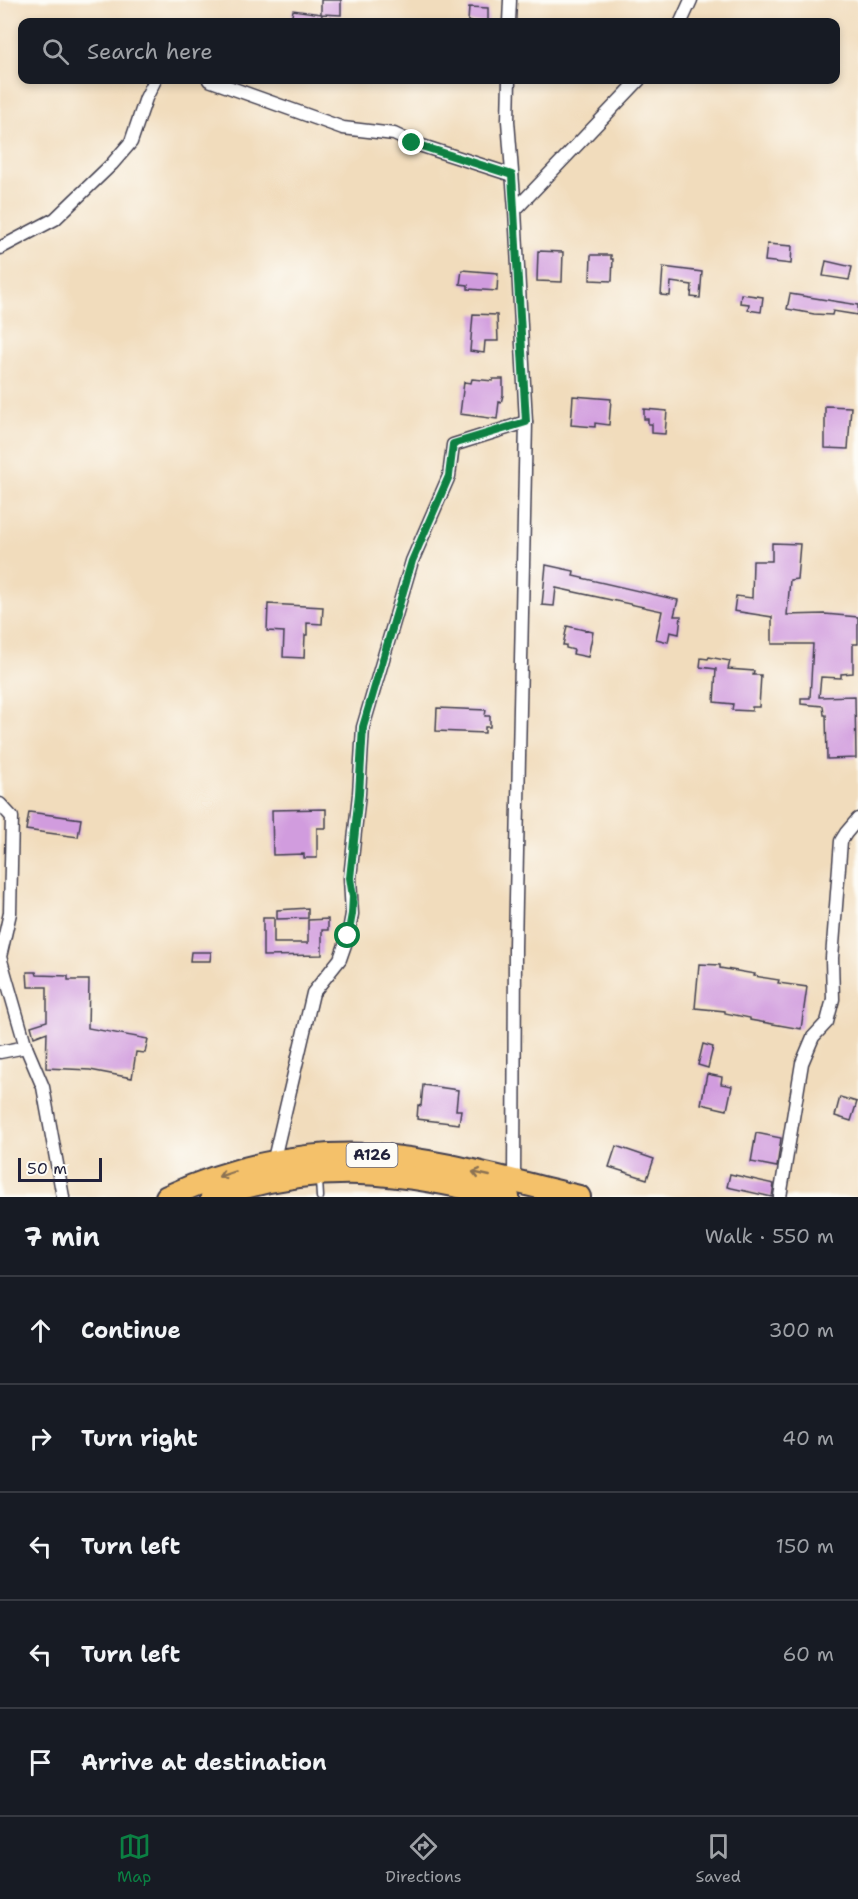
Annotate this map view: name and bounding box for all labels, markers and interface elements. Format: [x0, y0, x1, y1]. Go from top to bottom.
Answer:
search box [18, 18, 840, 84]
icon: search [39, 35, 72, 68]
text: Search here [87, 37, 213, 66]
route end [398, 129, 424, 155]
route start [334, 922, 360, 948]
road number: A126 [346, 1143, 398, 1167]
scale bar [18, 1155, 102, 1182]
text: 50 m [27, 1158, 67, 1179]
one-way arrow [472, 1167, 491, 1179]
one-way arrow [218, 1169, 237, 1180]
text: 7 min [24, 1219, 100, 1254]
text: Walk · 550 m [705, 1223, 834, 1249]
icon: ahead [24, 1314, 57, 1347]
text: Continue [81, 1316, 181, 1345]
text: 300 m [768, 1317, 834, 1343]
icon: right [24, 1422, 57, 1455]
text: Turn right [81, 1424, 198, 1453]
text: 40 m [782, 1425, 834, 1451]
icon: left [24, 1530, 57, 1563]
text: Turn left [81, 1532, 180, 1561]
text: 150 m [776, 1533, 834, 1559]
icon: left [24, 1638, 57, 1671]
text: Turn left [81, 1640, 180, 1669]
text: 60 m [782, 1641, 834, 1667]
icon: arrive [24, 1746, 57, 1779]
text: Arrive at destination [81, 1748, 327, 1777]
tab: Map [117, 1830, 151, 1887]
tab: Directions [385, 1830, 462, 1887]
tab: Saved [696, 1830, 741, 1887]

